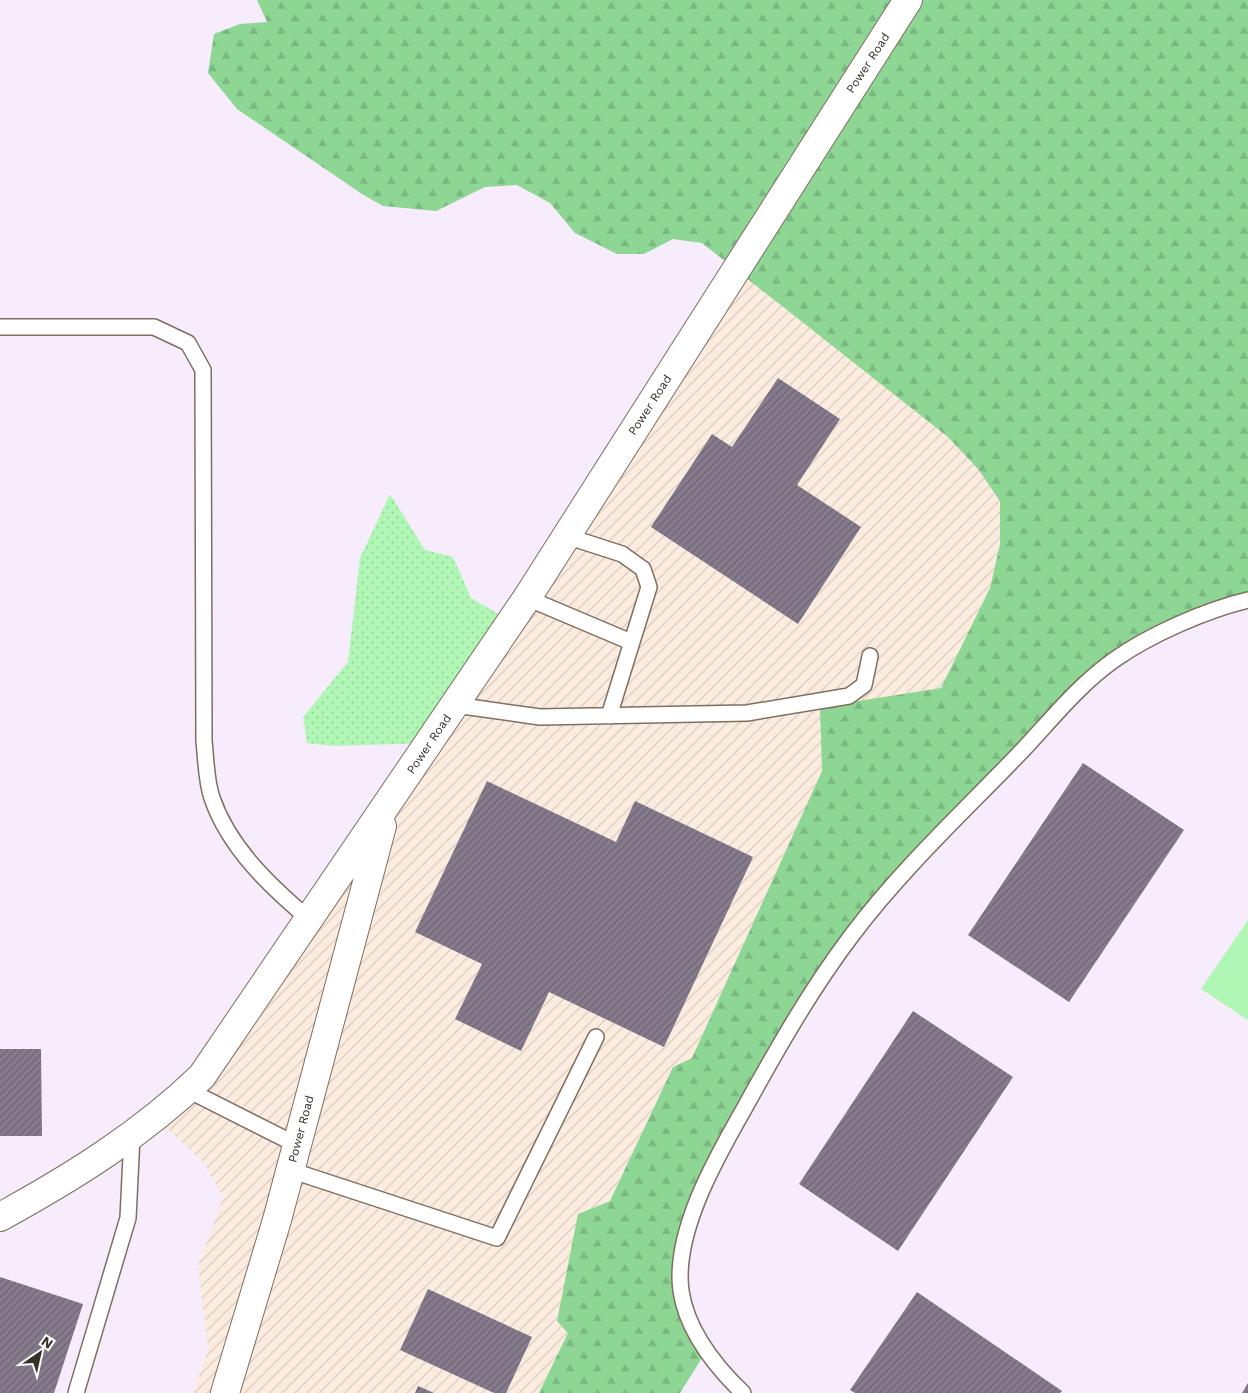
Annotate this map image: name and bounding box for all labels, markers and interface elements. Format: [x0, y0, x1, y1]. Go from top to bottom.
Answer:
street label: Power Road [843, 30, 893, 96]
street label: Power Road [625, 372, 675, 438]
street label: Power Road [404, 711, 454, 777]
street label: Power Road [285, 1094, 317, 1164]
north arrow [15, 1328, 65, 1378]
text: N [38, 1333, 56, 1352]

